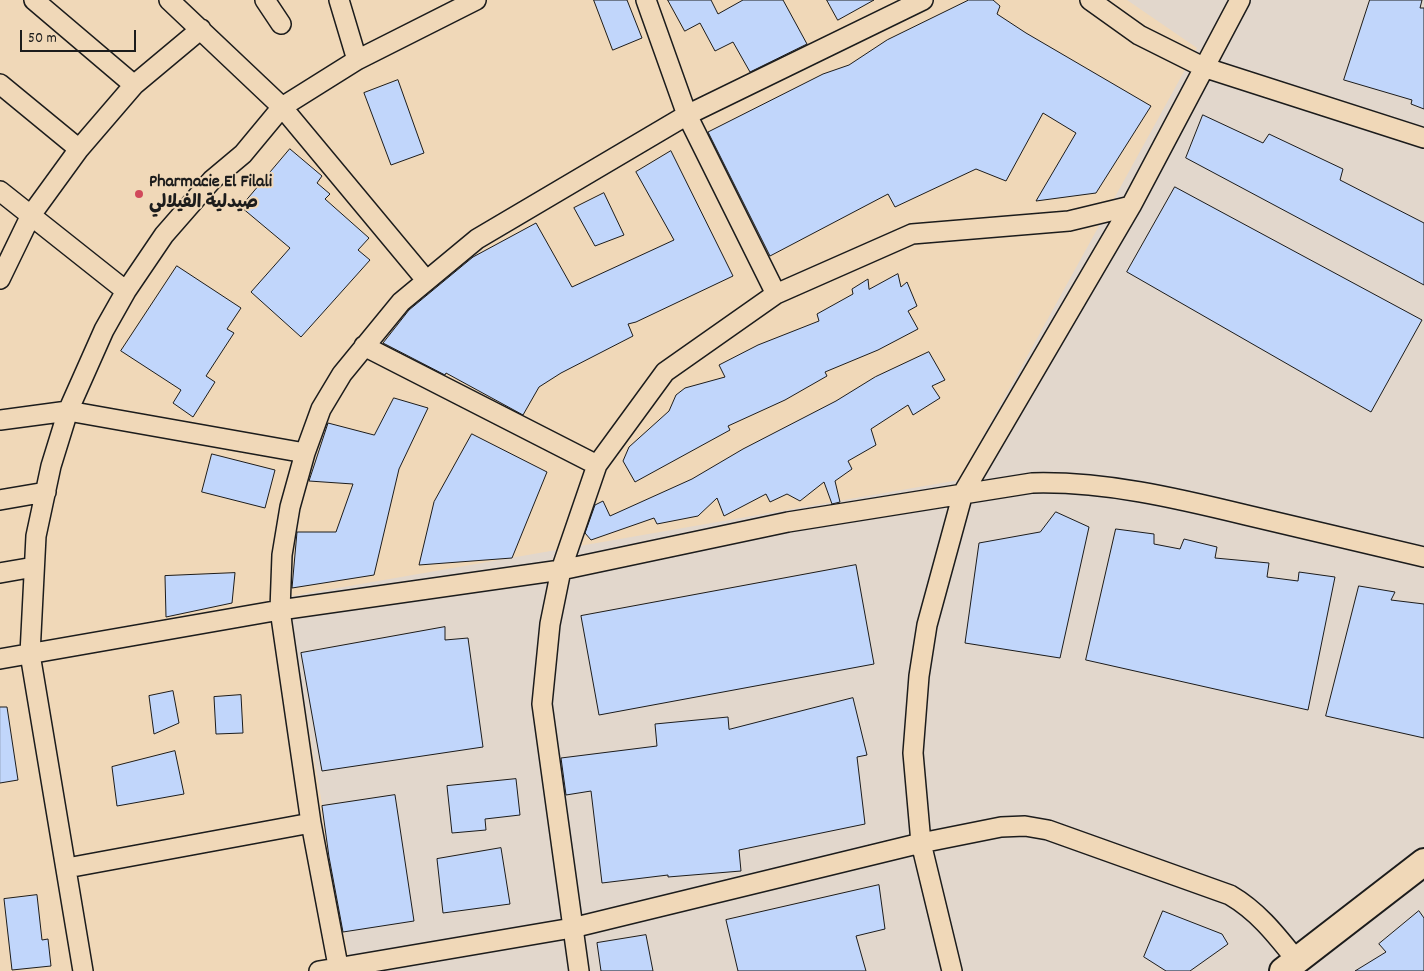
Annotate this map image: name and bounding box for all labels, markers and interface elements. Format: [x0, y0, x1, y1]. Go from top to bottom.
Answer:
scale bar [22, 20, 139, 52]
text: 50 m [28, 28, 57, 50]
place label: Pharmacie El Filali صيدلية الفيلالي [149, 173, 272, 215]
marker: Pharmacie El Filali صيدلية الفيلالي [133, 188, 145, 200]

